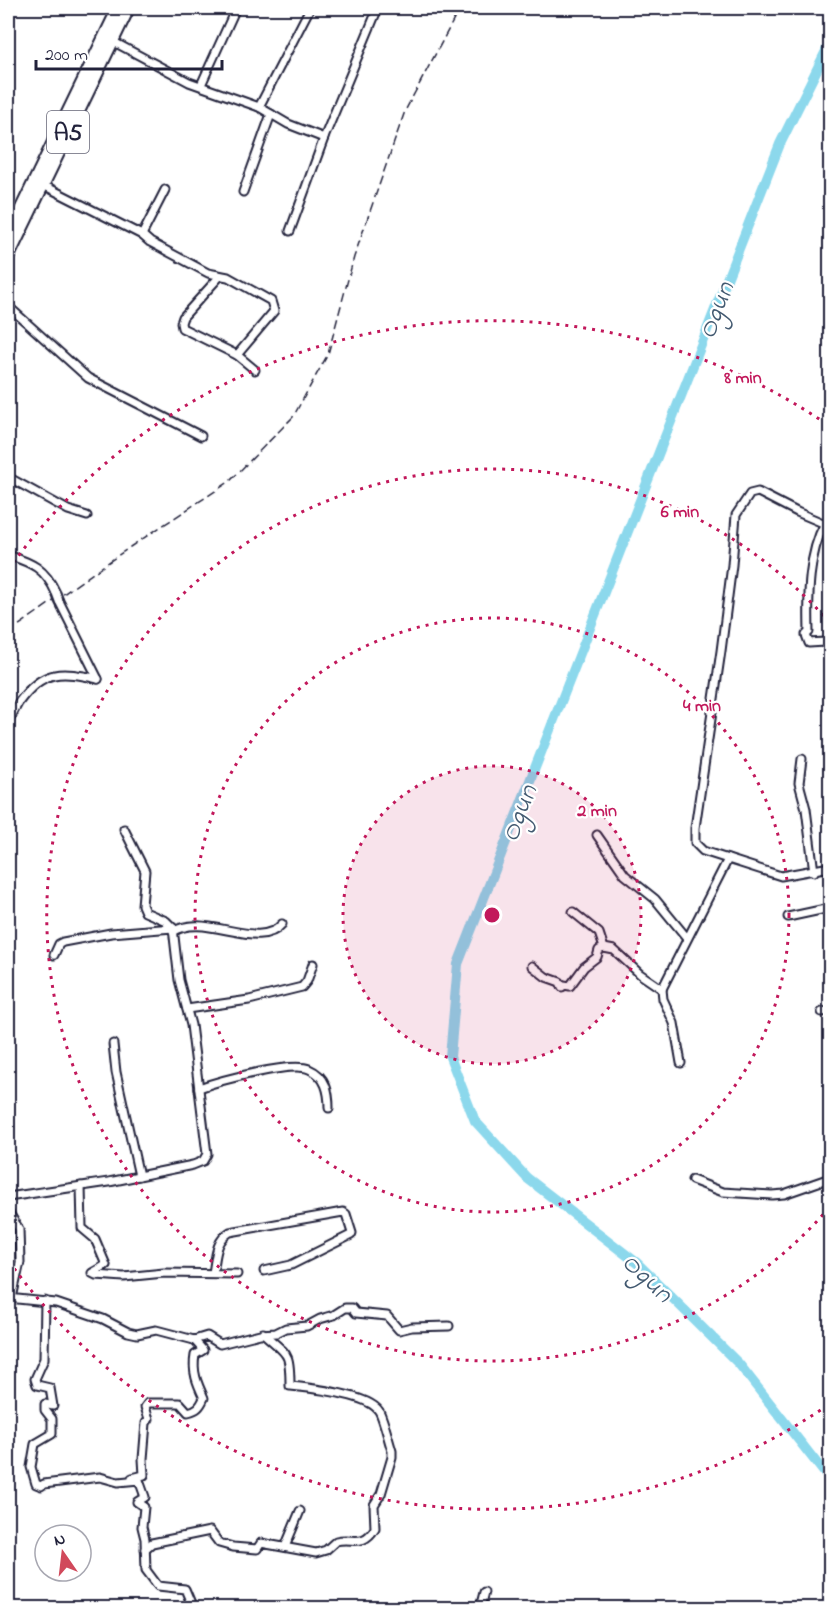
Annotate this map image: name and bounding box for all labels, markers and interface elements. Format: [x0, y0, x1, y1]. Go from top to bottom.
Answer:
scale bar [36, 33, 222, 71]
text: 200 m [45, 43, 88, 69]
road number: A5 [47, 111, 89, 153]
water label: Ogun [689, 276, 747, 346]
text: 8 min [723, 366, 762, 392]
text: 6 min [661, 500, 699, 526]
text: 4 min [683, 694, 721, 720]
water label: Ogun [492, 779, 550, 849]
text: 2 min [576, 799, 617, 825]
centre of rings [482, 905, 502, 925]
water label: Ogun [611, 1245, 682, 1314]
north arrow [33, 1523, 93, 1583]
text: N [52, 1527, 68, 1553]

